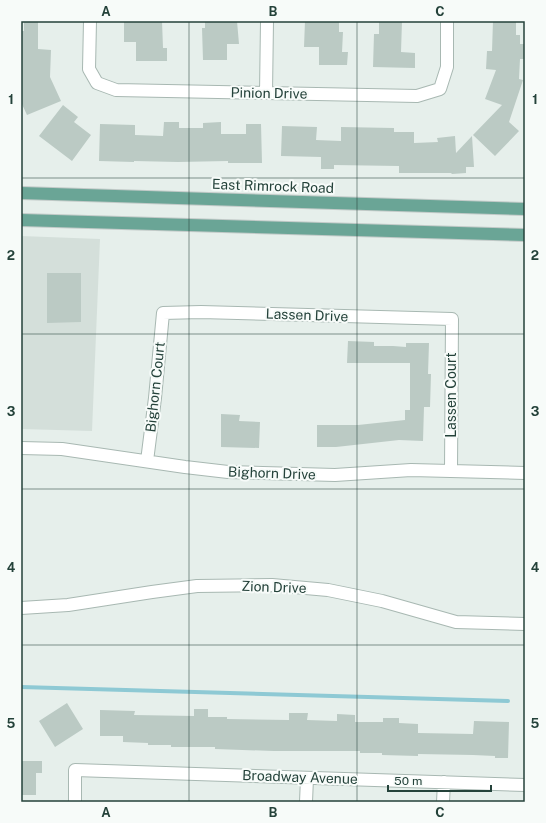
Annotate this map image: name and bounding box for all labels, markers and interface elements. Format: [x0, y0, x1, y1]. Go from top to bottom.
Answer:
text: A [101, 4, 111, 19]
text: B [269, 4, 278, 19]
text: C [435, 4, 445, 19]
street label: Pinion Drive [230, 84, 308, 102]
text: 1 [8, 92, 14, 107]
text: 1 [532, 92, 538, 107]
street label: East Rimrock Road [212, 176, 334, 196]
text: 2 [7, 248, 15, 263]
text: 2 [531, 248, 539, 263]
street label: Lassen Drive [265, 306, 349, 324]
street label: Bighorn Court [142, 341, 168, 433]
street label: Lassen Court [443, 352, 459, 438]
text: 3 [7, 404, 16, 419]
text: 3 [531, 404, 540, 419]
street label: Bighorn Drive [228, 463, 316, 483]
text: 4 [7, 560, 16, 575]
text: 4 [531, 560, 540, 575]
street label: Zion Drive [241, 578, 307, 596]
text: 5 [7, 716, 16, 731]
text: 5 [531, 716, 540, 731]
street label: Broadway Avenue [242, 767, 358, 787]
scale bar [388, 767, 491, 793]
text: 50 m [394, 774, 422, 788]
text: A [101, 805, 111, 820]
text: B [269, 805, 278, 820]
text: C [435, 805, 445, 820]

